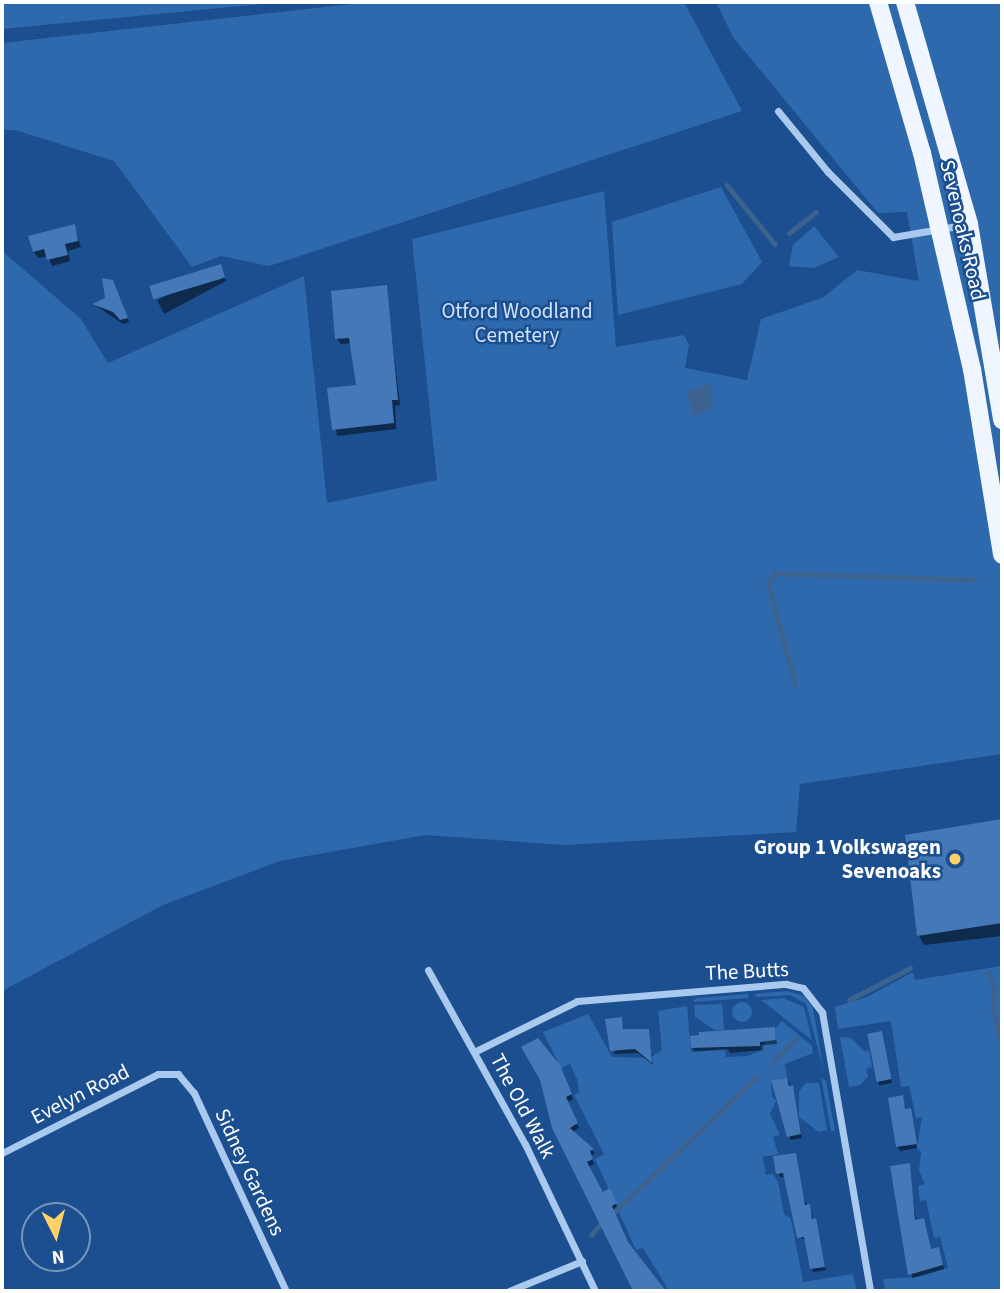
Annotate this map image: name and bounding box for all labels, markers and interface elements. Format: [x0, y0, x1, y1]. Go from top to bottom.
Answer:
street label: Sevenoaks Road [935, 157, 991, 303]
park label: Otford Woodland Cemetery [441, 298, 593, 348]
place label: Group 1 Volkswagen Sevenoaks [754, 834, 941, 884]
marker: Group 1 Volkswagen Sevenoaks [947, 851, 963, 867]
street label: The Butts [705, 956, 789, 986]
street label: The Old Walk [485, 1049, 561, 1163]
street label: Evelyn Road [27, 1059, 133, 1129]
street label: Sidney Gardens [210, 1105, 290, 1239]
north arrow [21, 1202, 91, 1272]
text: N [50, 1242, 66, 1270]

